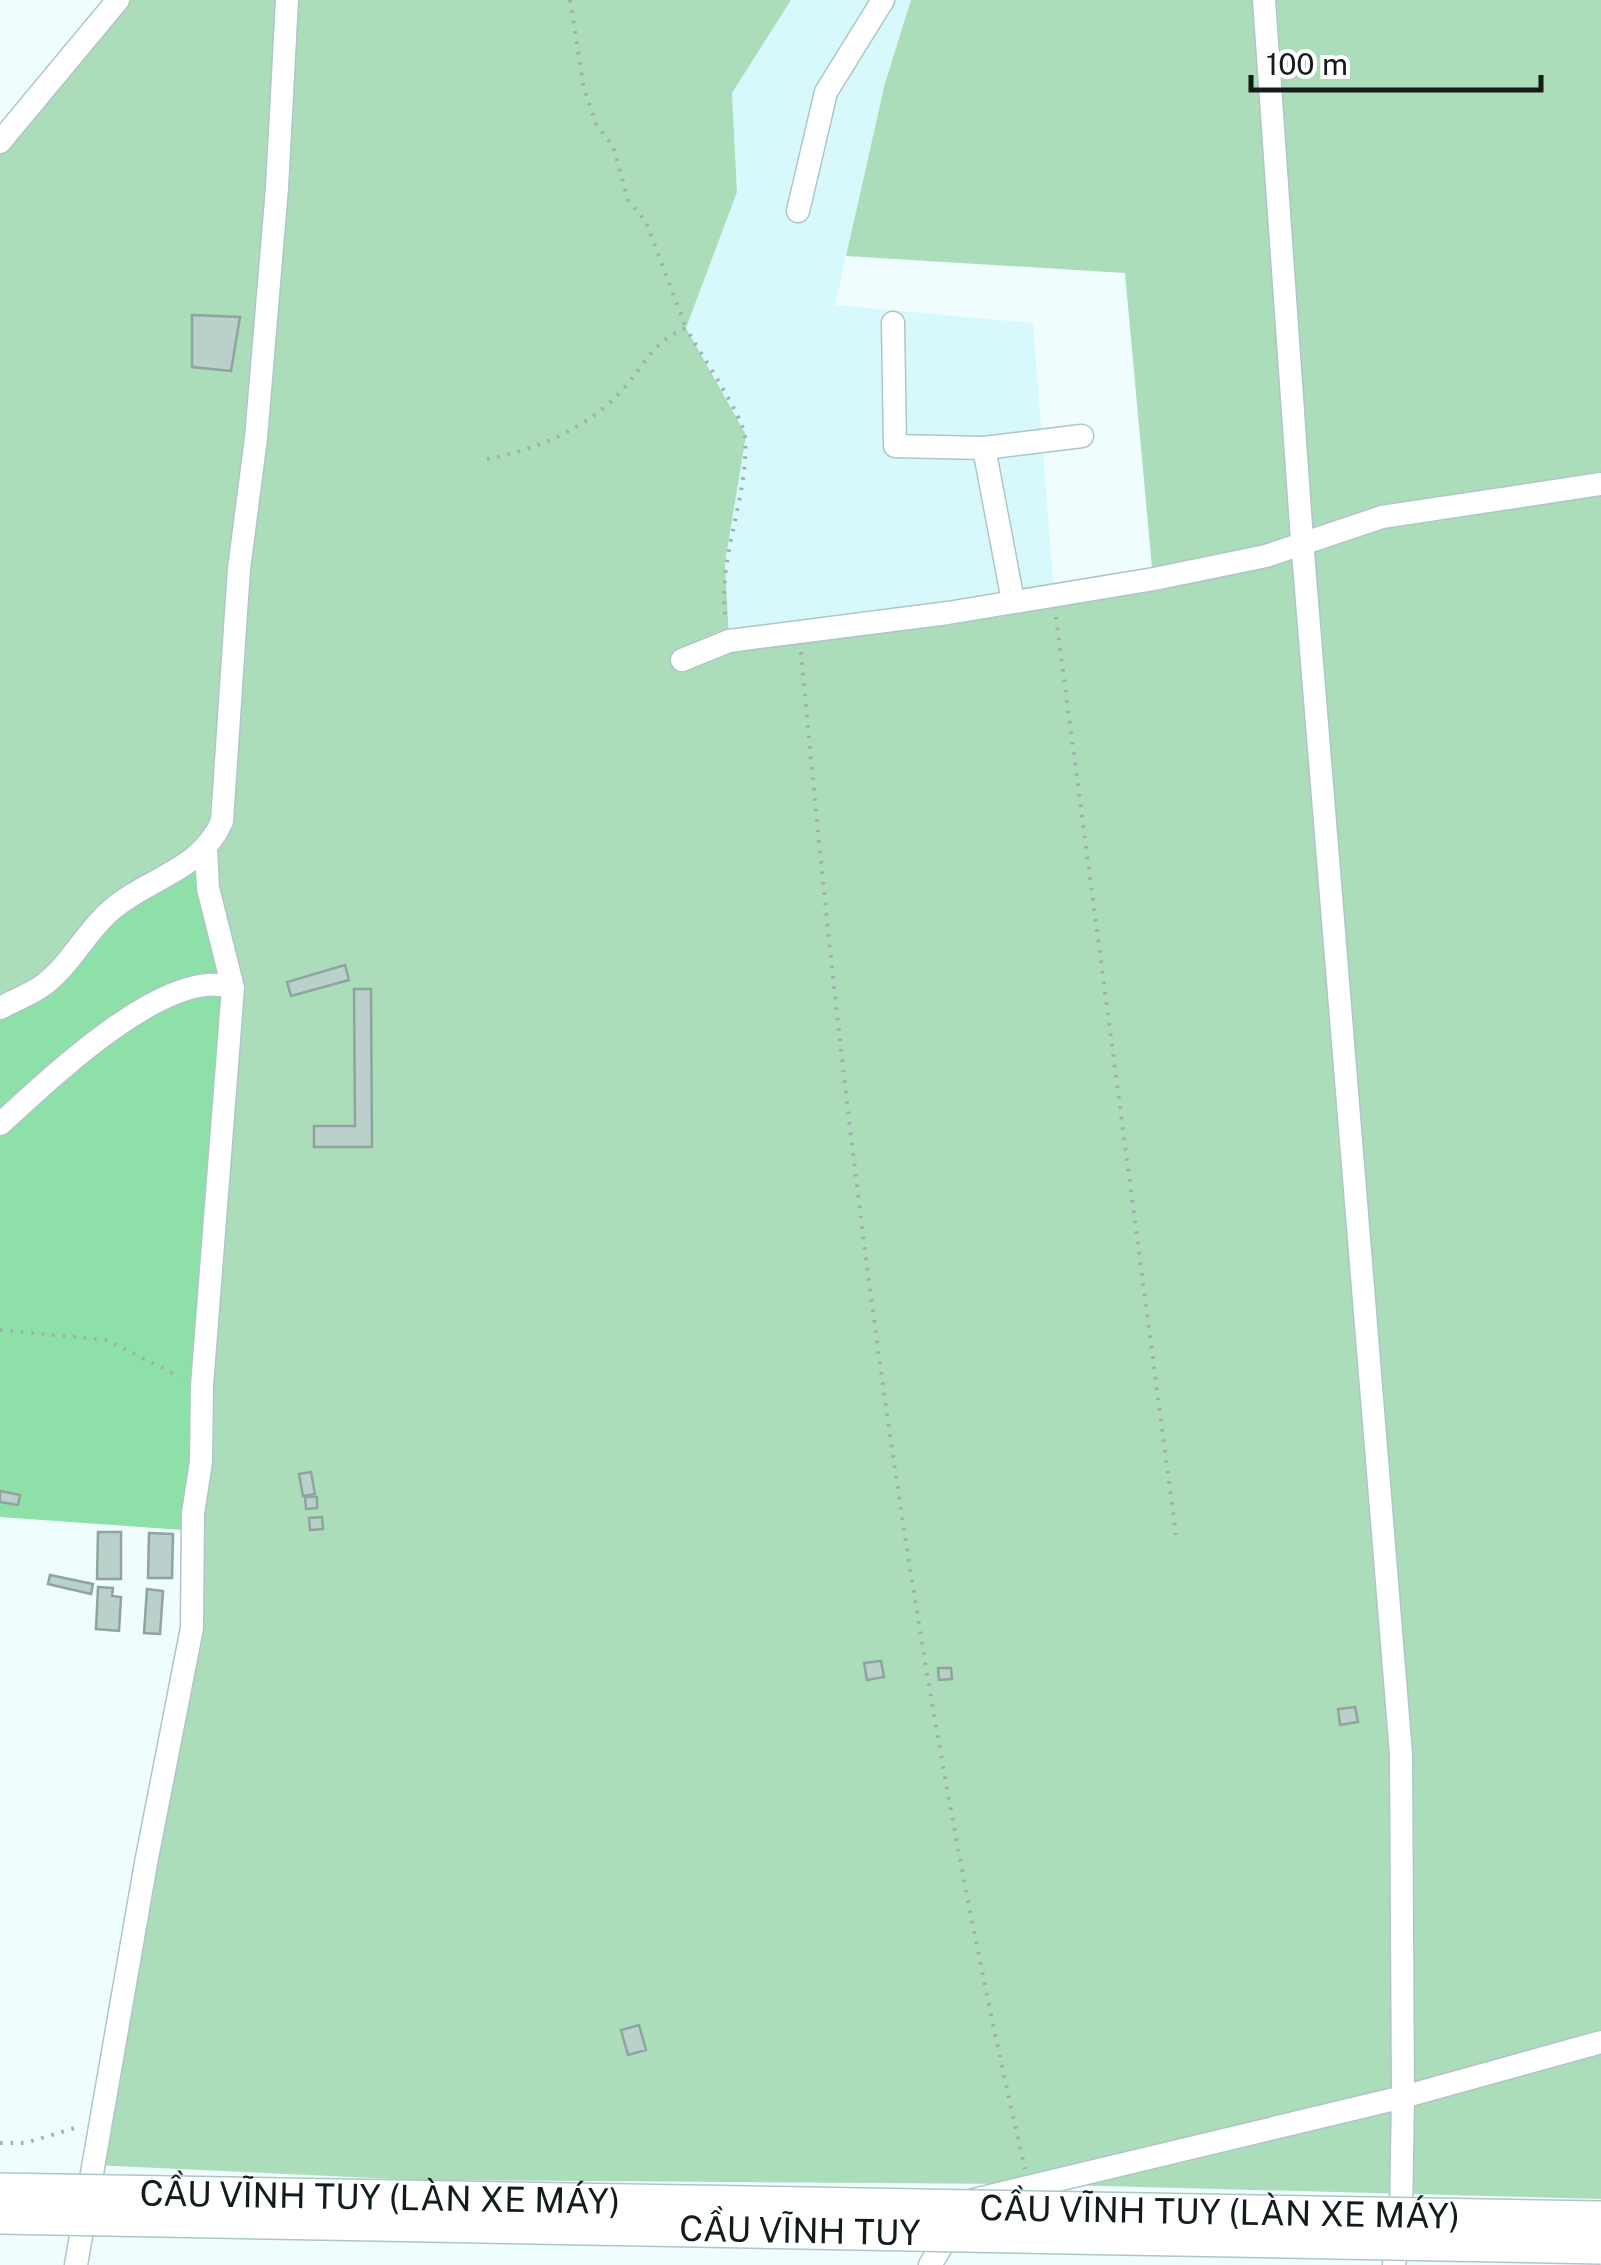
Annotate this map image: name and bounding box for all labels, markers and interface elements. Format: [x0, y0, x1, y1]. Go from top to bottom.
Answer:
scale bar [1251, 30, 1541, 92]
text: 100 m [1266, 46, 1348, 82]
street label: CẦU VĨNH TUY (LÀN XE MÁY) [139, 2169, 621, 2222]
street label: CẦU VĨNH TUY (LÀN XE MÁY) [979, 2184, 1460, 2237]
street label: CẦU VĨNH TUY [679, 2204, 921, 2253]

